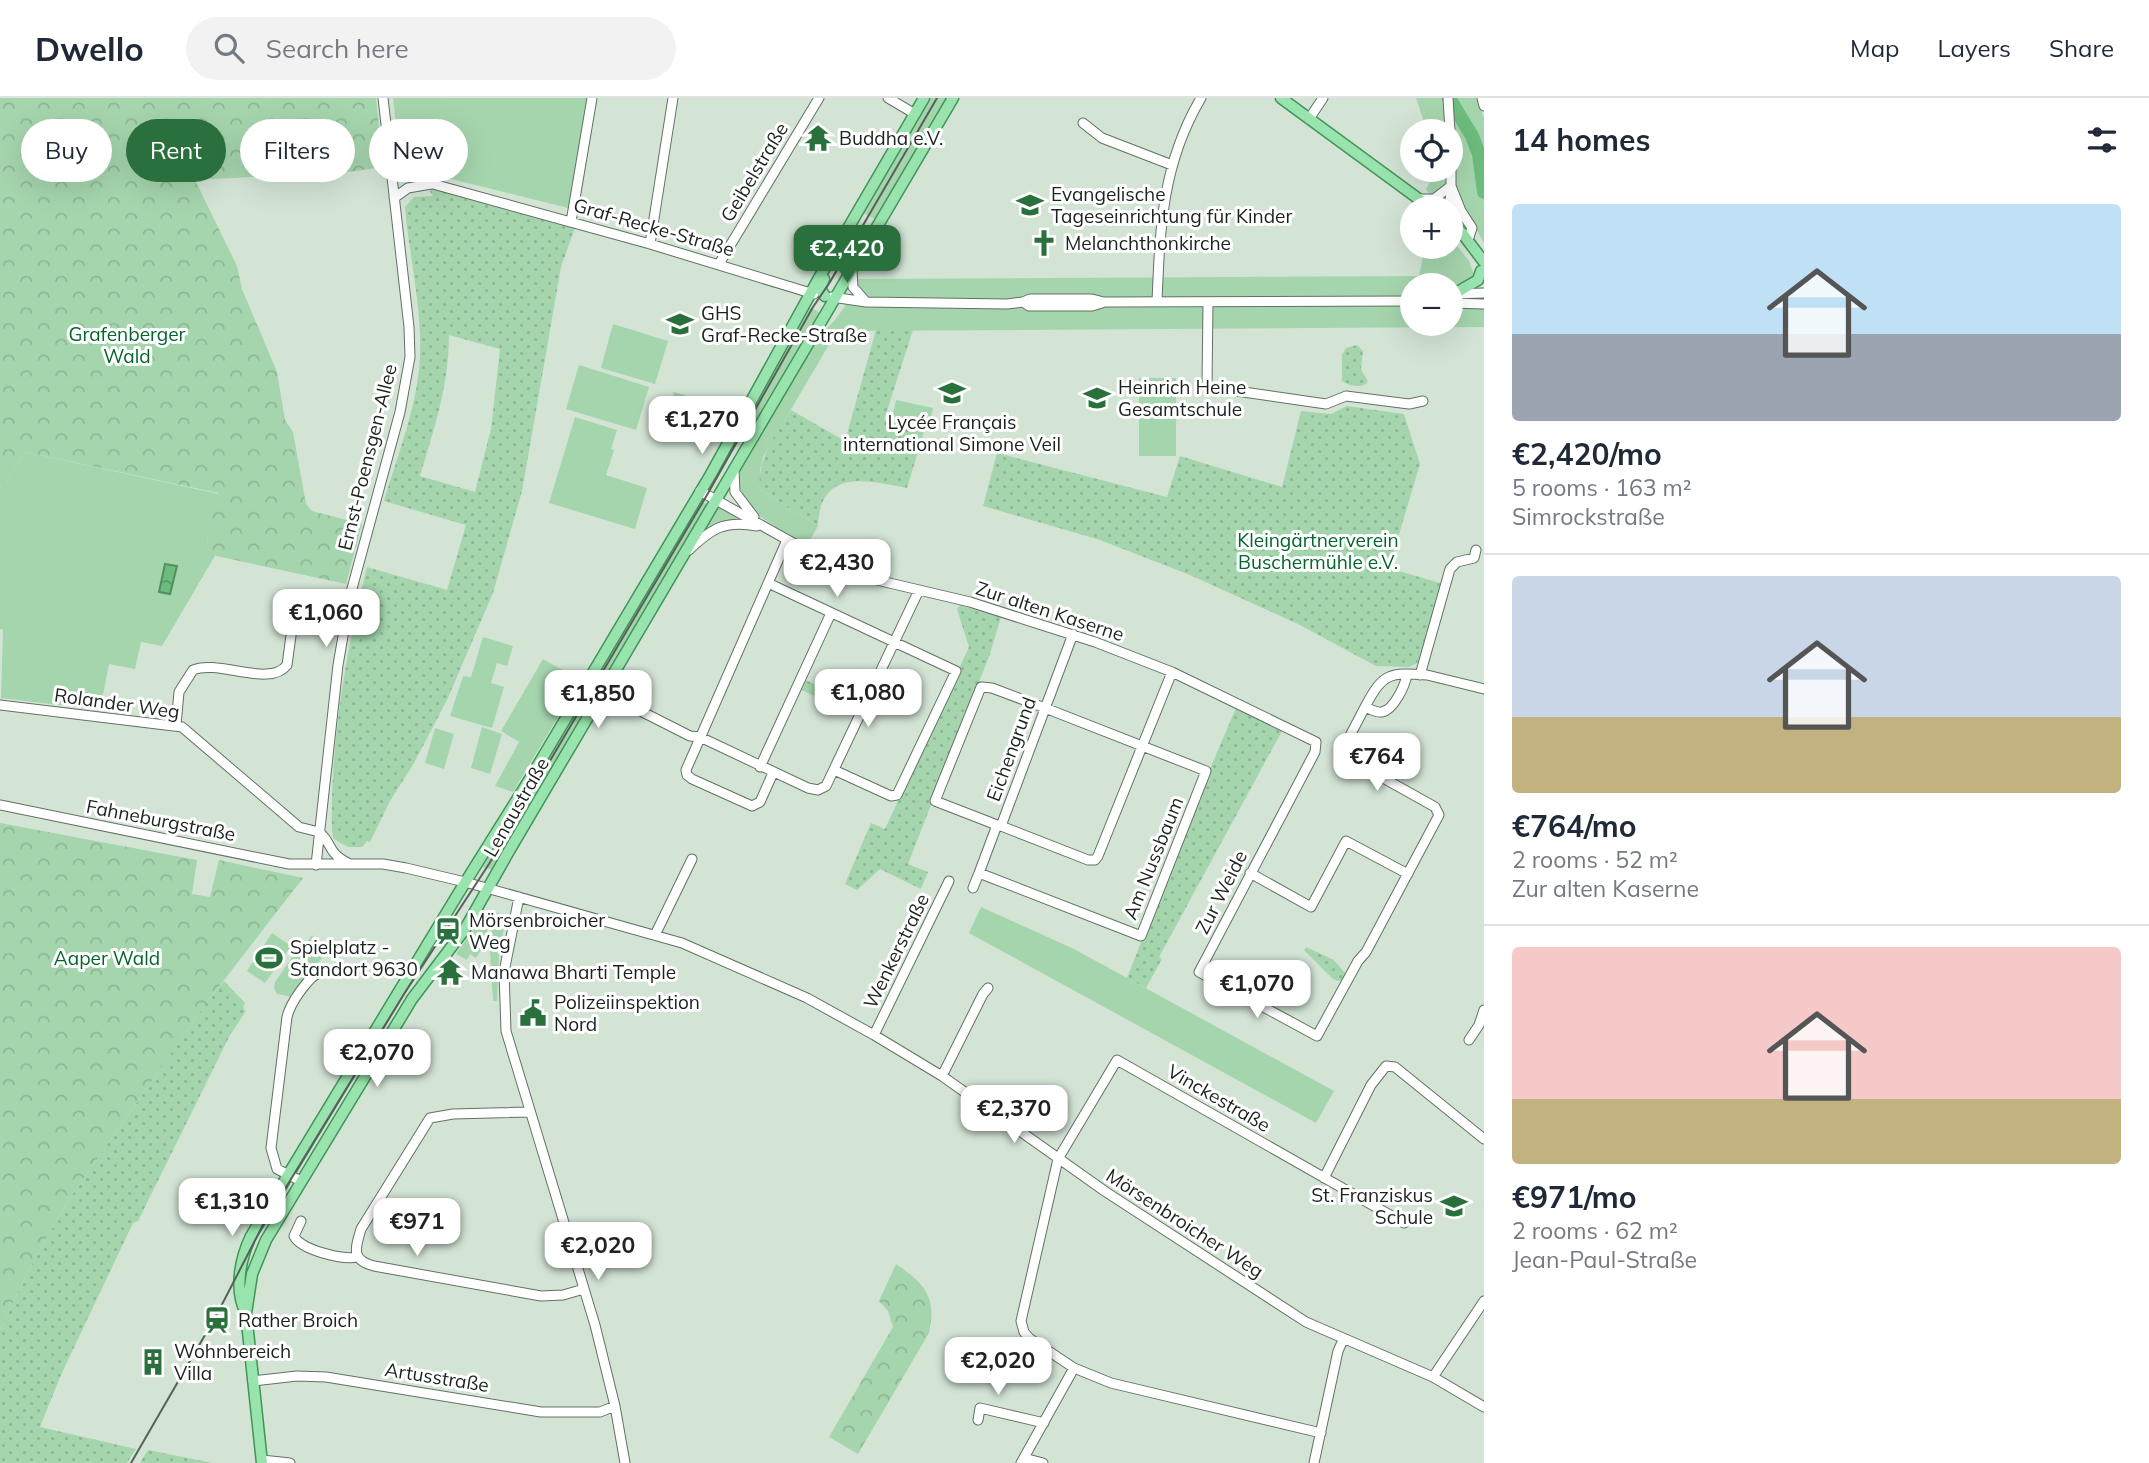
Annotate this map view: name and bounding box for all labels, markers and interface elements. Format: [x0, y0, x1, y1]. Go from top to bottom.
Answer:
search box [186, 17, 676, 80]
text: Dwello [35, 28, 144, 69]
icon: search [210, 29, 248, 67]
text: Search here [266, 32, 409, 65]
text: Map [1850, 33, 1899, 63]
text: Layers [1937, 33, 2011, 63]
text: Share [2049, 33, 2114, 63]
street label: Geibelstraße [715, 118, 793, 226]
chip: Buy [21, 119, 112, 182]
chip: Rent [126, 119, 226, 182]
chip: Filters [240, 119, 355, 182]
chip: New [369, 119, 468, 182]
map controls [1400, 119, 1463, 336]
button: locate [1400, 119, 1463, 182]
text: 14 homes [1512, 121, 1651, 159]
icon: filters [2083, 121, 2121, 159]
temple icon: Buddha e.V. [803, 123, 833, 153]
place label: Buddha e.V. [839, 126, 943, 150]
place label: Evangelische Tageseinrichtung für Kinder [1051, 182, 1292, 228]
school or university icon: Evangelische Tageseinrichtung für Kinder [1015, 190, 1045, 220]
street label: Graf-Recke-Straße [571, 193, 737, 261]
button: + [1400, 196, 1463, 259]
pin: €2,420 [790, 226, 904, 285]
church icon: Melanchthonkirche [1029, 228, 1059, 258]
place label: Melanchthonkirche [1065, 231, 1231, 255]
text: €2,420 [810, 233, 884, 262]
icon: home [1754, 250, 1880, 376]
button: − [1400, 273, 1463, 336]
place label: GHS Graf-Recke-Straße [701, 301, 867, 347]
school or university icon: GHS Graf-Recke-Straße [665, 309, 695, 339]
park label: Grafenberger Wald [69, 322, 186, 368]
street label: Ernst-Poensgen-Allee [332, 361, 402, 553]
place label: Heinrich Heine Gesamtschule [1118, 375, 1246, 421]
school or university icon: Lycée Français international Simone Veil [937, 378, 967, 408]
school or university icon: Heinrich Heine Gesamtschule [1082, 383, 1112, 413]
pin: €1,270 [645, 396, 759, 456]
text: €1,270 [665, 404, 739, 433]
place label: Lycée Français international Simone Veil [843, 410, 1061, 456]
text: €2,420/mo [1512, 435, 1662, 473]
text: 5 rooms · 163 m² [1512, 473, 1692, 502]
text: Simrockstraße [1512, 502, 1665, 531]
park label: Kleingärtnerverein Buschermühle e.V. [1237, 528, 1399, 574]
pin: €2,430 [780, 540, 894, 599]
text: €2,430 [800, 547, 874, 576]
street label: Zur alten Kaserne [973, 576, 1127, 646]
pin: €1,060 [269, 589, 383, 649]
text: €1,060 [289, 597, 363, 626]
icon: home [1754, 622, 1880, 748]
pin: €1,850 [541, 670, 655, 730]
pin: €1,080 [811, 670, 925, 729]
text: €1,080 [831, 677, 905, 706]
text: €1,850 [561, 678, 635, 707]
street label: Rolander Weg [53, 682, 181, 724]
street label: Eichengrund [981, 693, 1041, 805]
pin: €764 [1336, 734, 1418, 793]
text: €764 [1349, 741, 1405, 770]
street label: Lenaustraße [478, 753, 554, 861]
street label: Am Nussbaum [1118, 793, 1188, 923]
street label: Fahneburgstraße [84, 794, 238, 846]
text: €764/mo [1512, 807, 1636, 845]
text: 2 rooms · 52 m² [1512, 845, 1678, 874]
street label: Zur Weide [1190, 846, 1252, 938]
text: Zur alten Kaserne [1512, 874, 1699, 903]
street label: Wenkerstraße [858, 890, 934, 1012]
place label: Mörsenbroicher Weg [469, 908, 605, 954]
station icon: Mörsenbroicher Weg [433, 916, 463, 946]
place label: Spielplatz - Standort 9630 [290, 935, 418, 981]
sports icon: Spielplatz - Standort 9630 [254, 943, 284, 973]
park label: Aaper Wald [54, 946, 160, 970]
temple icon: Manawa Bharti Temple [435, 957, 465, 987]
place label: Manawa Bharti Temple [471, 960, 676, 984]
pin: €1,070 [1200, 960, 1314, 1020]
text: €1,070 [1220, 968, 1294, 997]
place label: Polizeiinspektion Nord [554, 990, 700, 1036]
icon: home [1754, 993, 1880, 1119]
public building icon: Polizeiinspektion Nord [518, 998, 548, 1028]
pin: €2,070 [320, 1030, 434, 1089]
text: €2,070 [340, 1037, 414, 1066]
street label: Vinckestraße [1163, 1059, 1275, 1137]
pin: €2,370 [957, 1086, 1071, 1145]
text: €2,370 [977, 1093, 1051, 1122]
street label: Mörsenbroicher Weg [1102, 1163, 1268, 1283]
pin: €1,310 [175, 1178, 289, 1238]
text: €971/mo [1512, 1178, 1636, 1216]
place label: St. Franziskus Schule [1311, 1183, 1433, 1229]
text: €1,310 [195, 1186, 269, 1215]
school or university icon: St. Franziskus Schule [1439, 1191, 1469, 1221]
pin: €971 [376, 1198, 458, 1258]
text: €971 [389, 1206, 445, 1235]
text: 2 rooms · 62 m² [1512, 1216, 1678, 1245]
pin: €2,020 [541, 1222, 655, 1282]
text: €2,020 [561, 1230, 635, 1259]
text: Jean-Paul-Straße [1512, 1245, 1697, 1274]
station icon: Rather Broich [202, 1305, 232, 1335]
place label: Rather Broich [238, 1308, 358, 1332]
pin: €2,020 [941, 1338, 1055, 1397]
place label: Wohnbereich Villa [174, 1339, 291, 1385]
text: €2,020 [961, 1345, 1035, 1374]
building icon: Wohnbereich Villa [138, 1347, 168, 1377]
street label: Artusstraße [383, 1357, 491, 1397]

